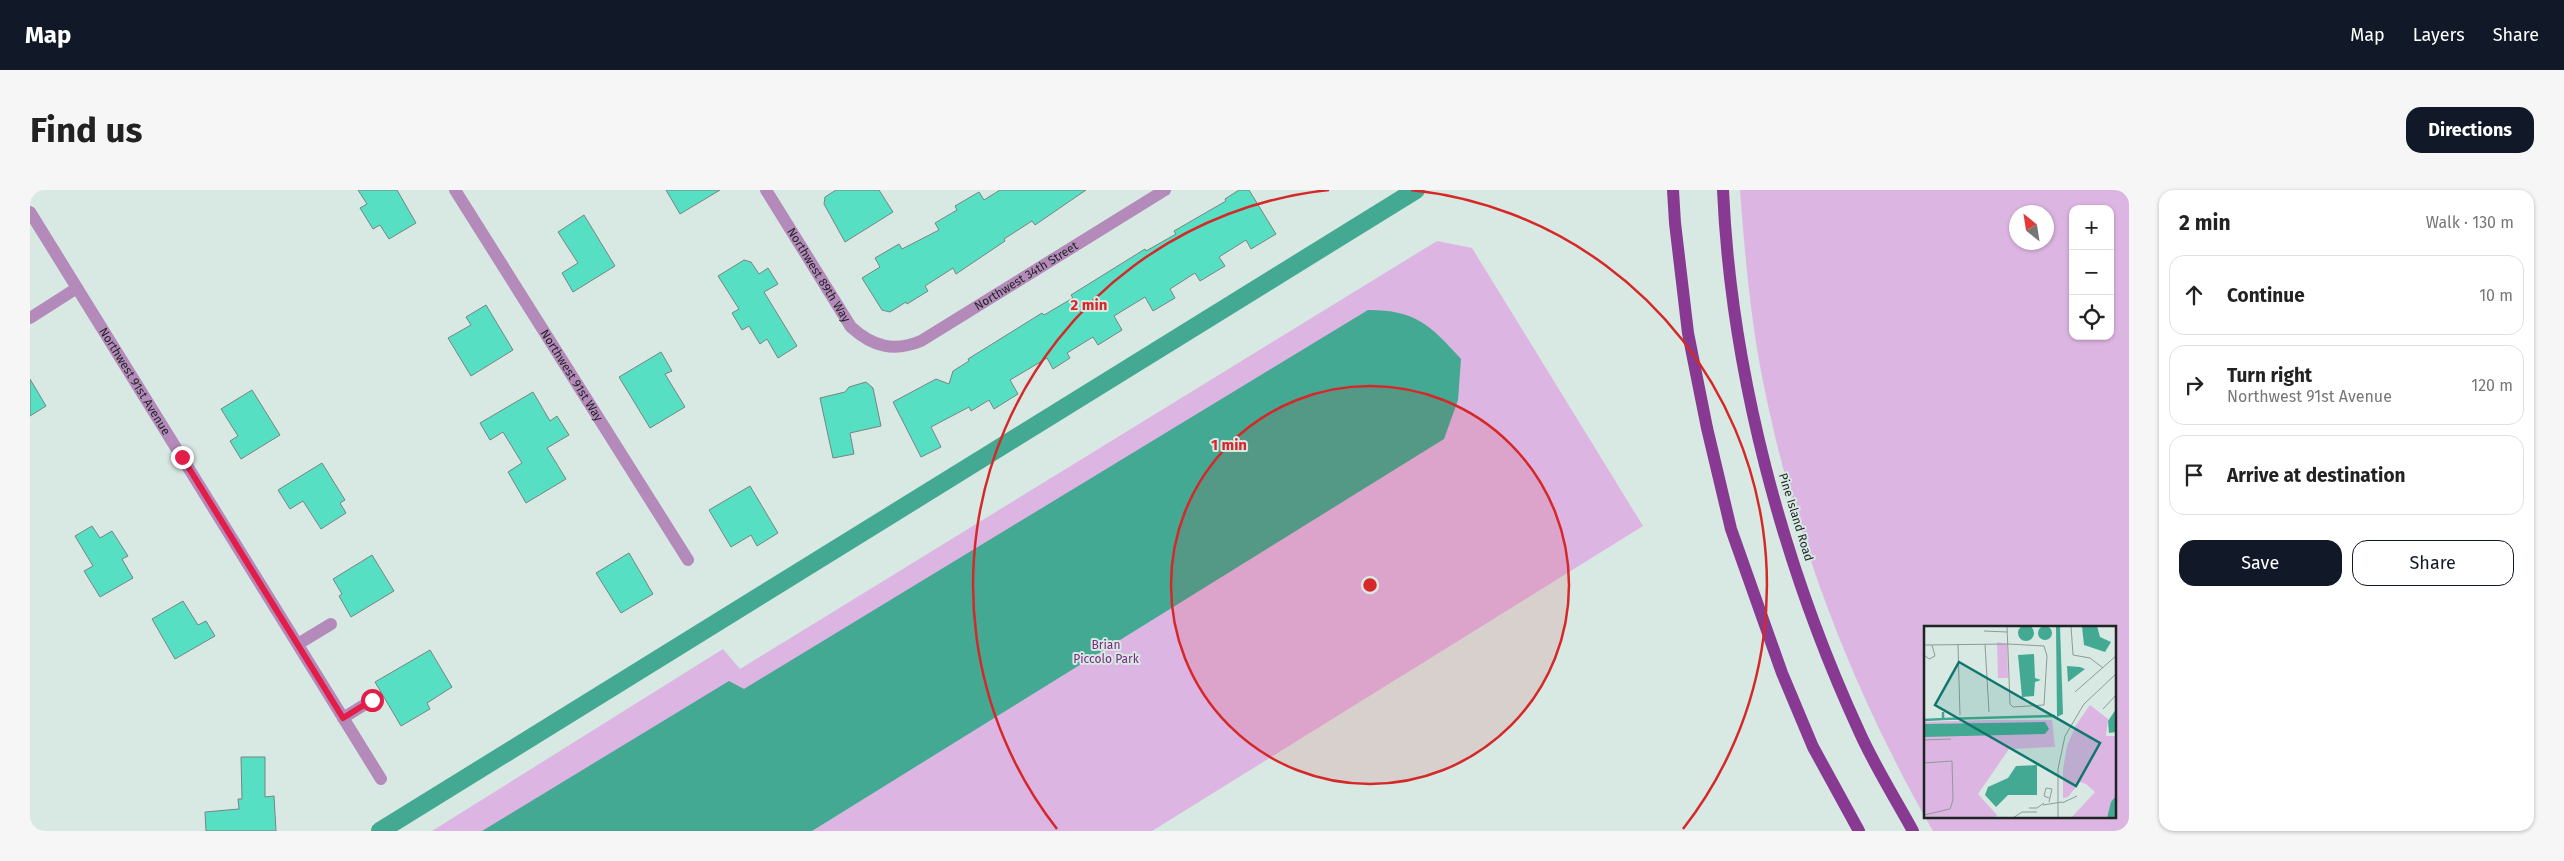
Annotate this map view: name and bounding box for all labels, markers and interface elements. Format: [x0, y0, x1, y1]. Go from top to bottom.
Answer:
text: Map [25, 21, 71, 49]
text: Map [2350, 24, 2385, 46]
text: Layers [2413, 24, 2465, 46]
text: Share [2493, 24, 2539, 46]
button: Directions [2406, 107, 2534, 153]
text: Find us [30, 109, 142, 151]
north arrow [2009, 205, 2054, 250]
map controls [2069, 205, 2114, 340]
button: + [2069, 205, 2114, 250]
text: 2 min [2179, 210, 2231, 236]
text: Walk · 130 m [2426, 213, 2514, 232]
street label: Northwest 89th Way [784, 225, 853, 325]
street label: Northwest 34th Street [972, 238, 1081, 313]
button: − [2069, 250, 2114, 295]
icon: ahead [2180, 281, 2208, 309]
text: Continue [2227, 284, 2305, 307]
text: 10 m [2479, 286, 2513, 305]
button: locate [2069, 295, 2114, 340]
text: 2 min [1071, 296, 1107, 314]
street label: Northwest 91st Avenue [96, 325, 173, 438]
street label: Northwest 91st Way [538, 327, 606, 424]
text: Turn right [2227, 364, 2312, 387]
icon: right [2180, 371, 2208, 399]
text: 120 m [2471, 376, 2513, 395]
text: Northwest 91st Avenue [2227, 387, 2392, 406]
text: 1 min [1211, 436, 1247, 454]
route end [171, 446, 194, 469]
icon: arrive [2180, 461, 2208, 489]
text: Arrive at destination [2227, 464, 2406, 487]
street label: Pine Island Road [1776, 471, 1816, 563]
button: Save [2179, 540, 2342, 586]
button: Share [2352, 540, 2514, 586]
centre of rings [1361, 576, 1379, 594]
inset map [1924, 626, 2116, 818]
park label: Brian Piccolo Park [1073, 638, 1140, 666]
route start [361, 689, 384, 712]

